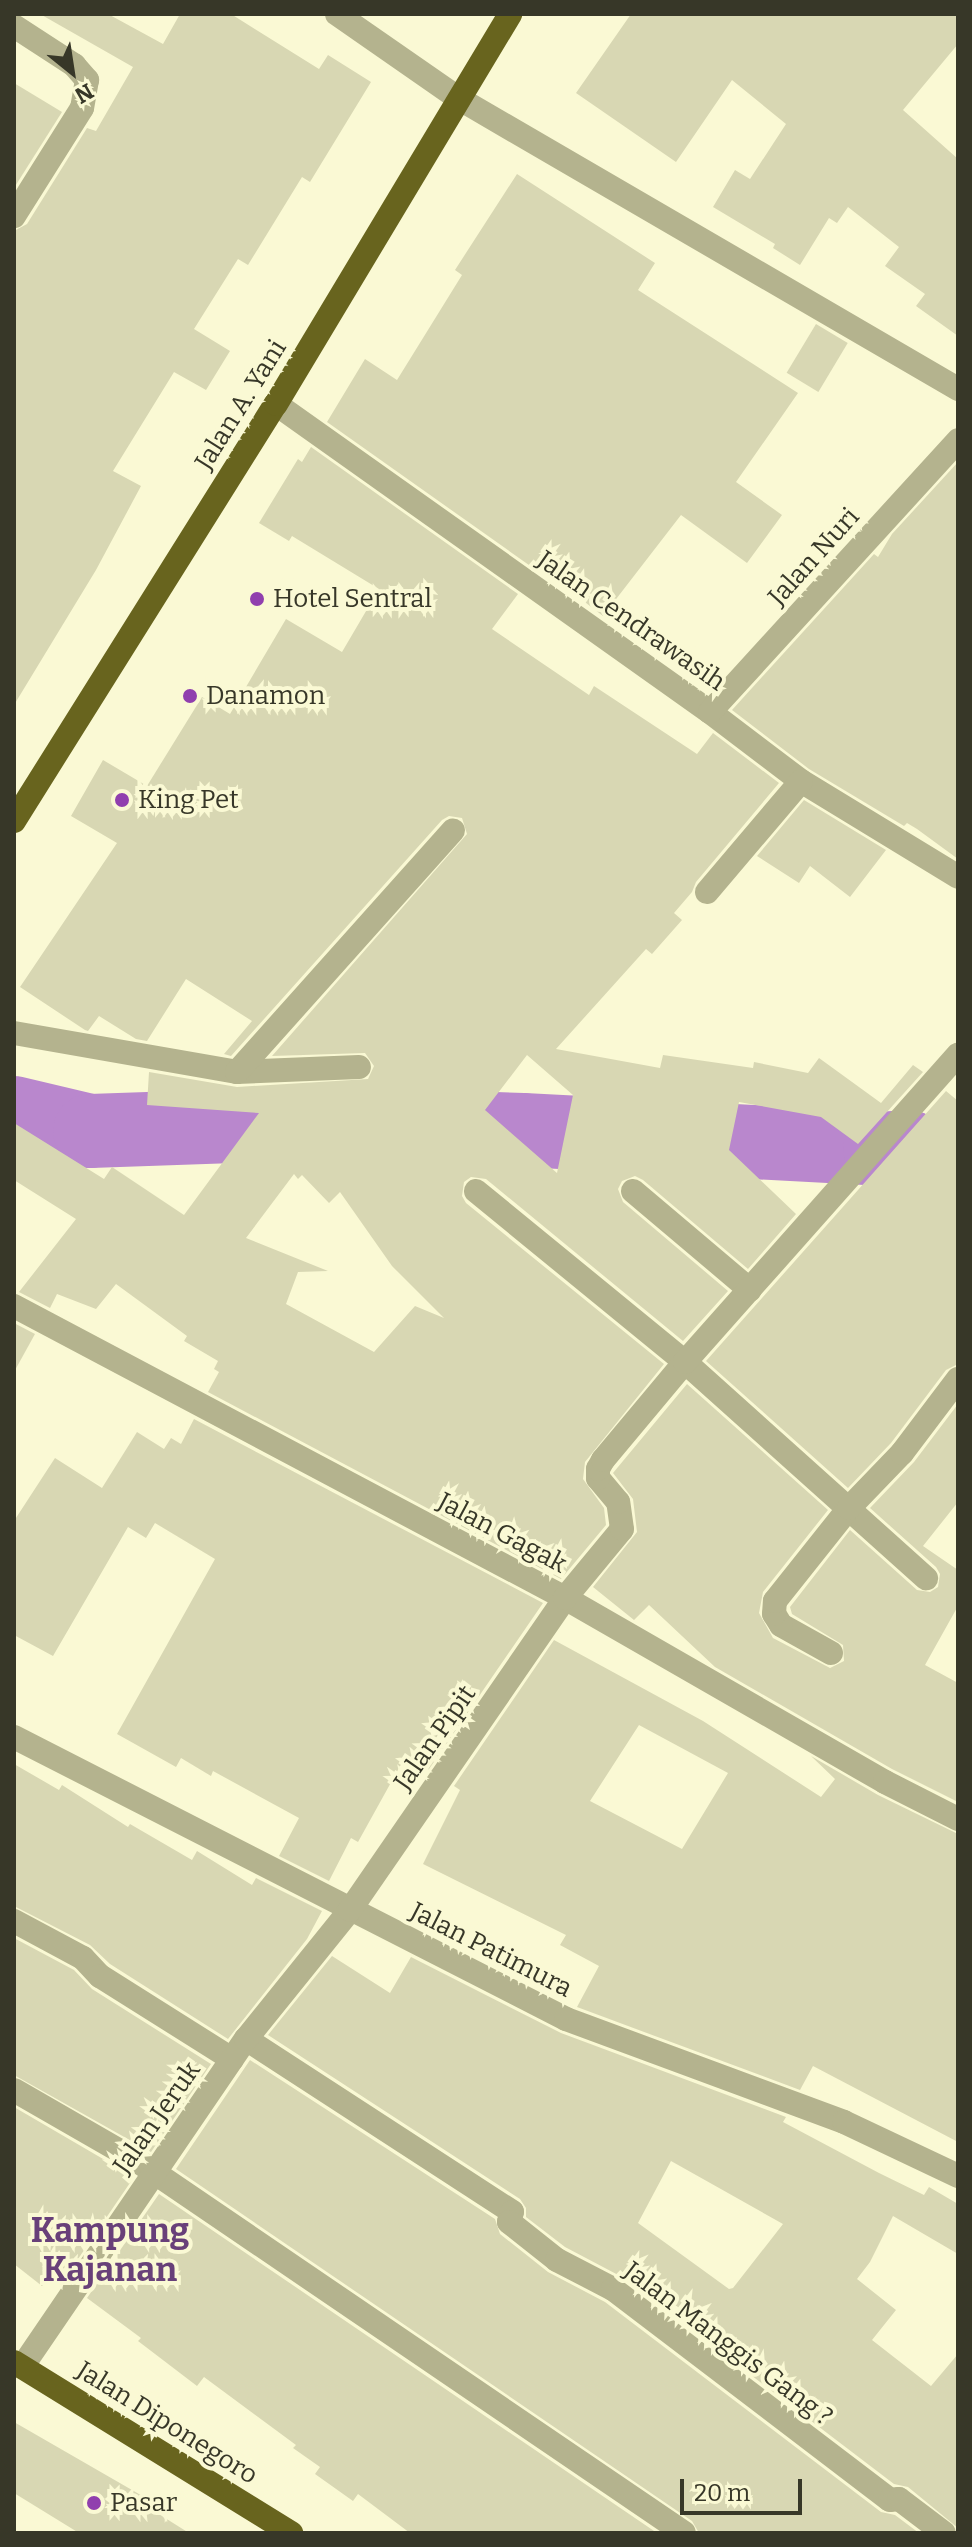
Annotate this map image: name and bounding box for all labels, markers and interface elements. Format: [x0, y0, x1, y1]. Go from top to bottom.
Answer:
north arrow [32, 32, 112, 112]
text: N [70, 77, 98, 109]
street label: Jalan A. Yani [189, 334, 293, 476]
street label: Jalan Nuri [762, 502, 866, 612]
street label: Jalan Cendrawasih [531, 544, 731, 698]
place label: Hotel Sentral [273, 583, 432, 615]
marker: Hotel Sentral [248, 590, 266, 608]
place label: Danamon [206, 680, 325, 712]
marker: Danamon [181, 687, 199, 705]
place label: King Pet [138, 784, 239, 816]
marker: King Pet [113, 791, 131, 809]
street label: Jalan Gagak [432, 1486, 572, 1580]
street label: Jalan Pipit [388, 1680, 482, 1796]
street label: Jalan Patimura [405, 1896, 577, 2004]
street label: Jalan Jeruk [107, 2056, 207, 2180]
district label: Kampung Kajanan [31, 2210, 189, 2290]
street label: Jalan Manggis Gang ? [618, 2255, 838, 2433]
street label: Jalan Diponegoro [71, 2355, 263, 2491]
scale bar [684, 2463, 806, 2513]
text: 20 m [694, 2479, 750, 2507]
place label: Pasar [110, 2487, 177, 2519]
marker: Pasar [85, 2494, 103, 2512]

